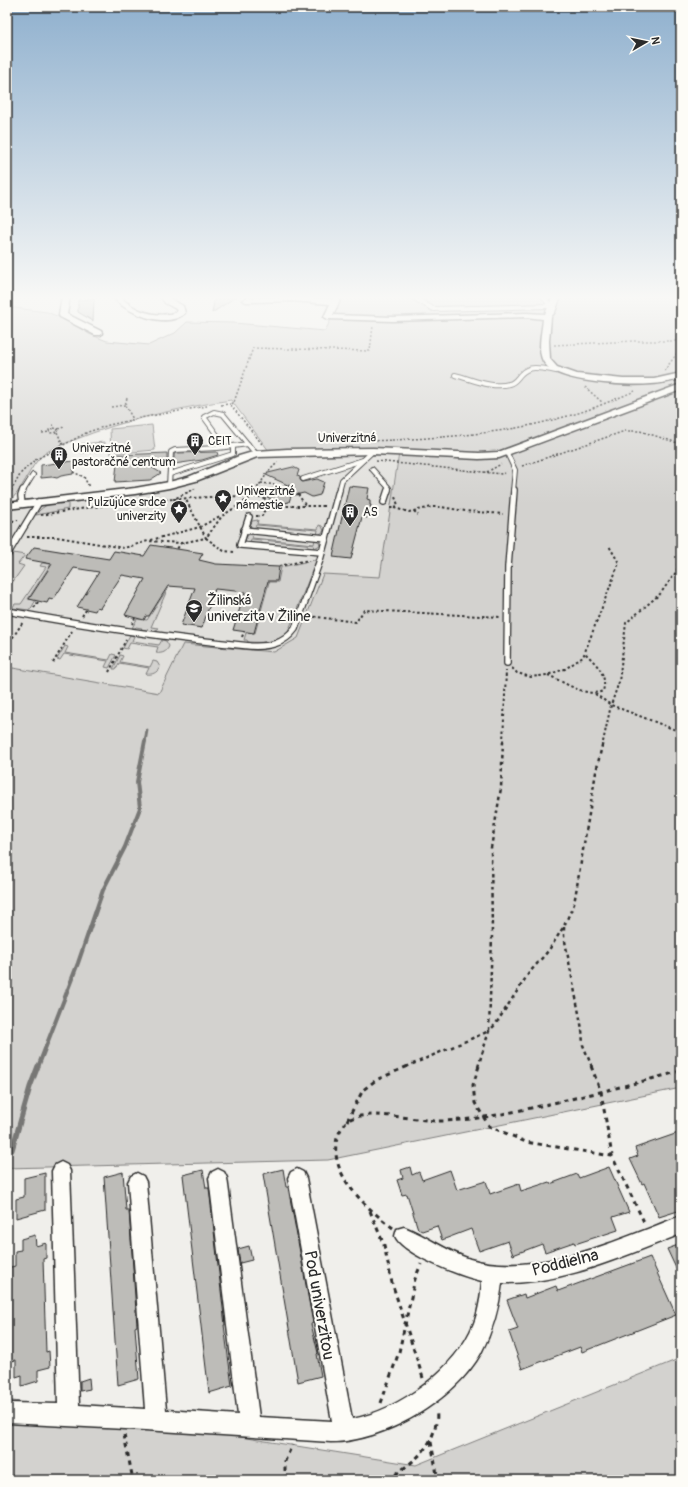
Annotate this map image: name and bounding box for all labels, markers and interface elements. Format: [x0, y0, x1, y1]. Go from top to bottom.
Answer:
north arrow [626, 22, 666, 62]
text: N [648, 36, 662, 46]
building icon: CEIT [185, 431, 205, 456]
street label: Univerzitná [318, 431, 377, 446]
place label: CEIT [208, 434, 232, 449]
place label: Univerzitné pastoračné centrum [72, 441, 176, 470]
building icon: Univerzitné pastoračné centrum [49, 445, 69, 470]
place label: Univerzitné námestie [236, 484, 295, 513]
place icon: Univerzitné námestie [213, 488, 233, 513]
place label: Pulzujúce srdce univerzity [87, 495, 166, 524]
place icon: Pulzujúce srdce univerzity [169, 499, 189, 524]
building icon: AS [340, 502, 360, 527]
place label: AS [363, 505, 378, 520]
place label: Žilinská univerzita v Žiline [207, 592, 310, 625]
school or university icon: Žilinská univerzita v Žiline [184, 598, 204, 623]
street label: Poddielna [530, 1244, 601, 1281]
street label: Pod univerzitou [300, 1249, 339, 1361]

